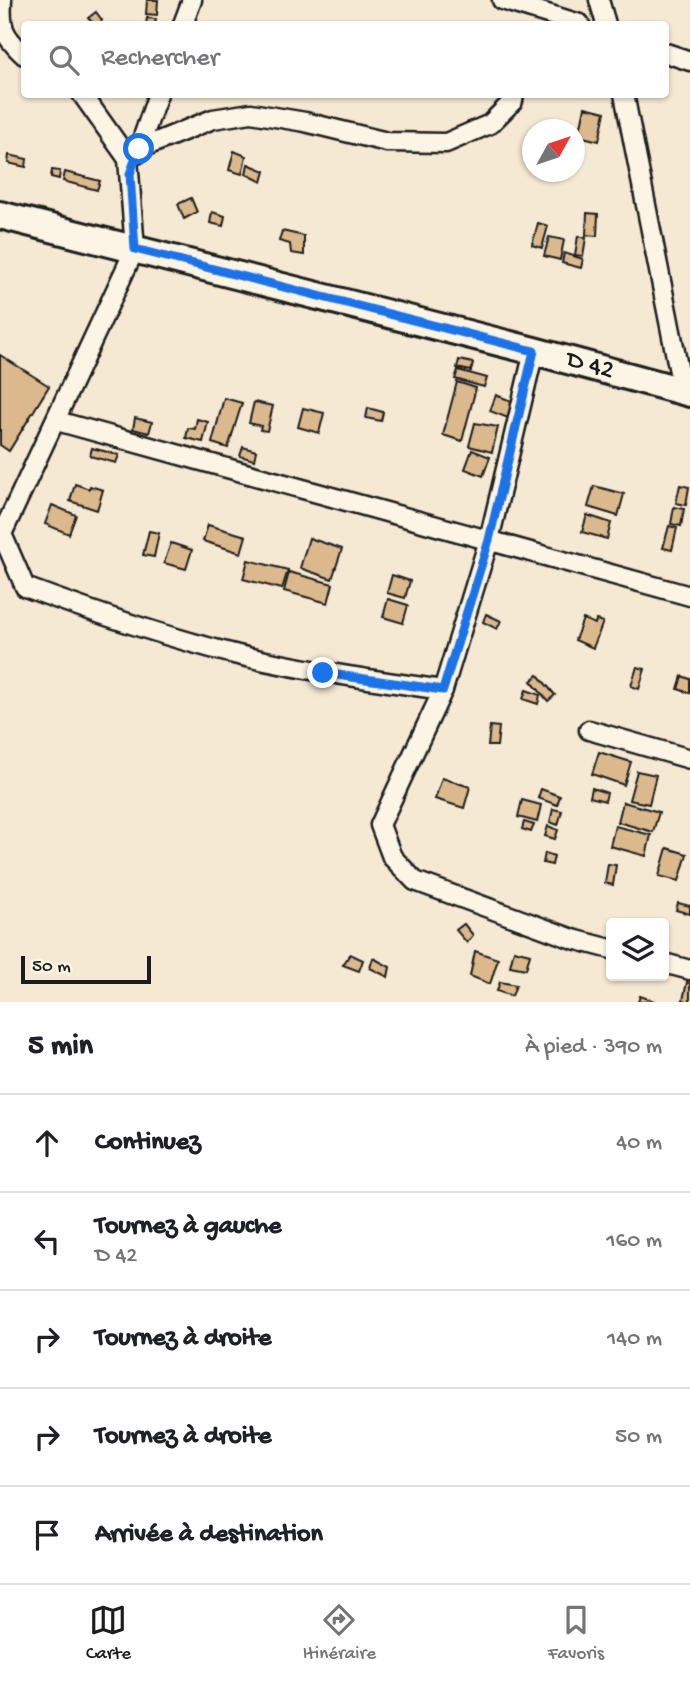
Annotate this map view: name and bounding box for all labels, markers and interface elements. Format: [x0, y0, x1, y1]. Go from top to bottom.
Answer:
search box [21, 21, 669, 98]
icon: search [45, 41, 83, 79]
text: Rechercher [101, 44, 219, 75]
north arrow [522, 119, 585, 182]
route start [123, 133, 154, 164]
street label: D 42 [561, 344, 617, 387]
route end [307, 657, 338, 688]
map controls [606, 918, 669, 981]
button: layers [606, 918, 669, 981]
scale bar [21, 953, 150, 985]
text: 50 m [32, 956, 71, 979]
text: 5 min [28, 1030, 93, 1065]
text: À pied · 390 m [525, 1034, 662, 1061]
icon: ahead [28, 1124, 66, 1162]
text: Continuez [95, 1128, 201, 1159]
text: 40 m [616, 1130, 662, 1157]
text: Tournez à gauche [95, 1212, 282, 1243]
icon: left [28, 1222, 66, 1260]
text: 160 m [606, 1228, 662, 1255]
text: D 42 [95, 1243, 138, 1270]
icon: right [28, 1320, 66, 1358]
text: Tournez à droite [95, 1324, 272, 1355]
text: 140 m [607, 1326, 662, 1353]
icon: right [28, 1418, 66, 1456]
text: Tournez à droite [95, 1422, 272, 1453]
text: 50 m [615, 1424, 662, 1451]
icon: arrive [28, 1516, 66, 1554]
text: Arrivée à destination [95, 1520, 323, 1551]
tab: Carte [86, 1601, 131, 1666]
tab: Itinéraire [303, 1601, 376, 1666]
tab: Favoris [548, 1601, 604, 1666]

